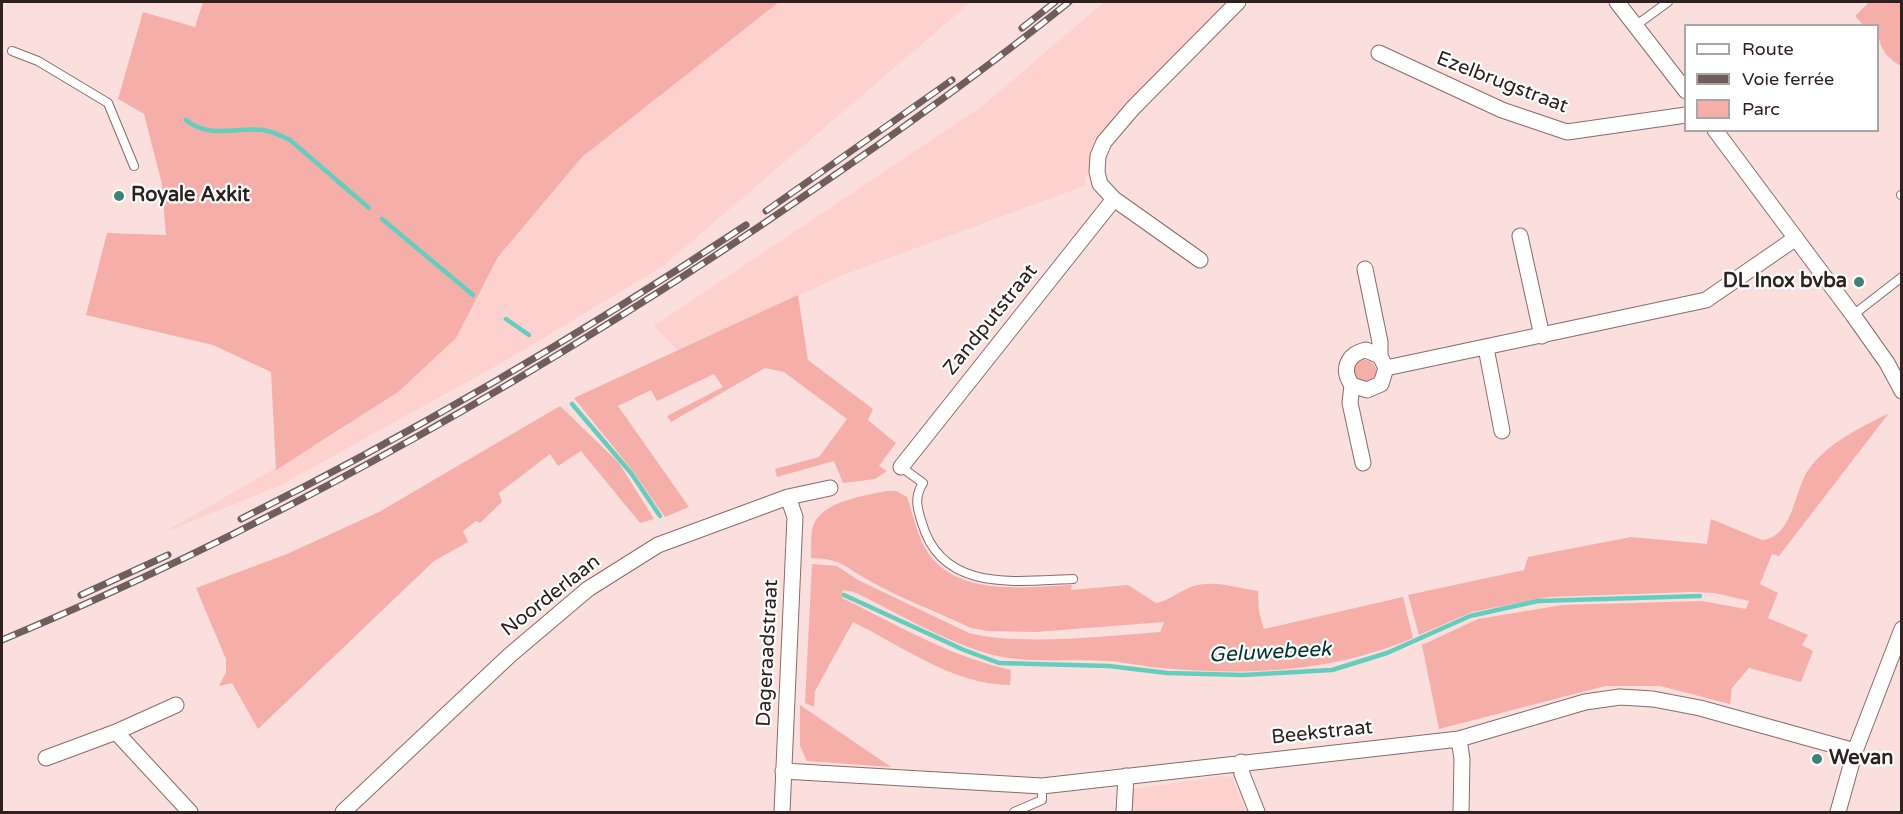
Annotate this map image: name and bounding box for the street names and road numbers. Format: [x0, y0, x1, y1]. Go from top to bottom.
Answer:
street label: Ezelbrugstraat [1433, 47, 1571, 119]
street label: Zandputstraat [939, 260, 1043, 380]
street label: Noorderlaan [497, 550, 605, 642]
street label: Dageraadstraat [752, 579, 784, 727]
street label: Beekstraat [1270, 716, 1374, 750]

